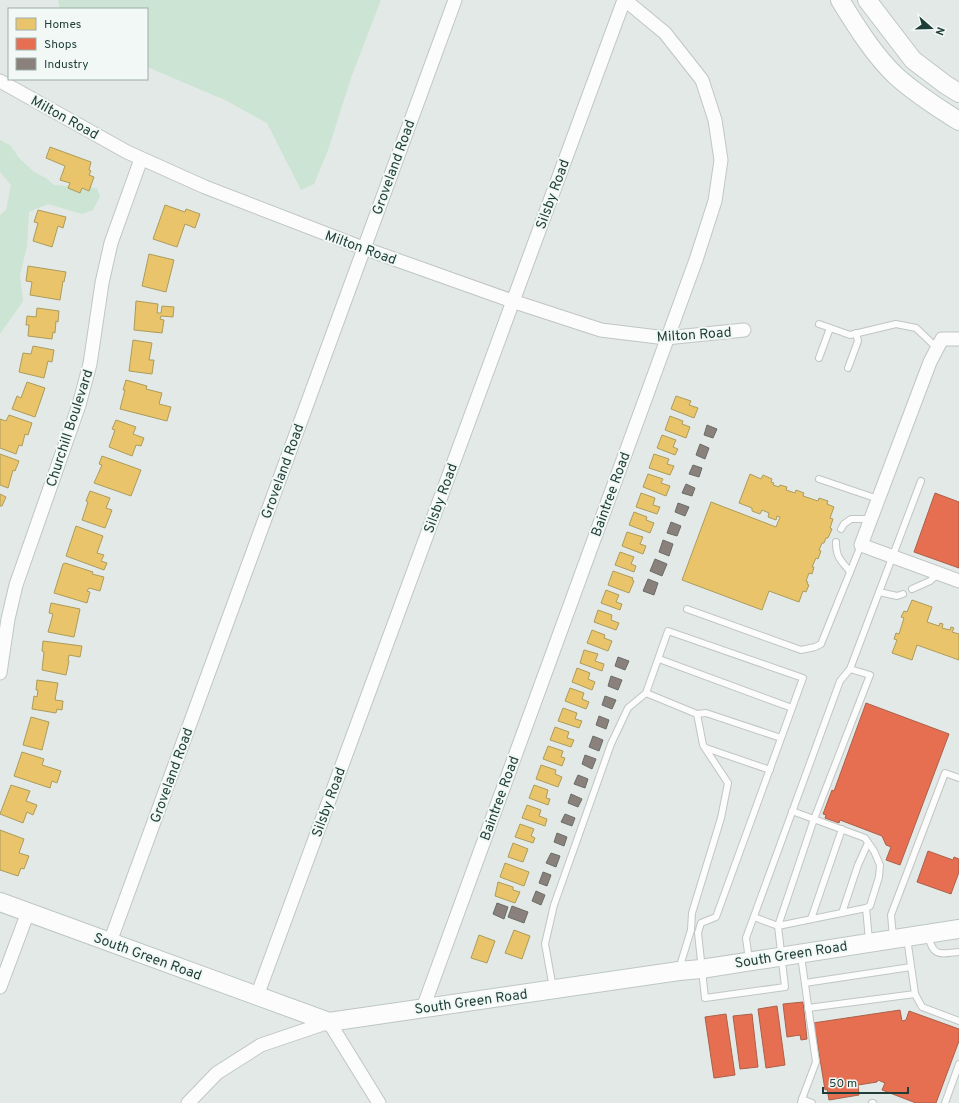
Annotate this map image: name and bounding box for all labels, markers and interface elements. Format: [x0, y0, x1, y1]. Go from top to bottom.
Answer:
legend [8, 8, 148, 80]
north arrow [911, 8, 951, 48]
text: Homes [44, 17, 81, 33]
text: N [932, 25, 947, 37]
text: Shops [44, 37, 77, 53]
text: Industry [44, 57, 89, 73]
street label: Milton Road [27, 93, 101, 144]
street label: Groveland Road [369, 118, 419, 217]
street label: Silsby Road [533, 157, 574, 232]
street label: Milton Road [322, 228, 399, 269]
street label: Milton Road [656, 324, 732, 347]
street label: Churchill Boulevard [43, 368, 97, 489]
street label: Groveland Road [258, 422, 308, 521]
street label: Baintree Road [588, 450, 635, 539]
street label: Silsby Road [421, 461, 462, 536]
street label: Groveland Road [147, 726, 197, 825]
street label: Baintree Road [477, 754, 524, 843]
street label: Silsby Road [309, 765, 350, 840]
street label: South Green Road [91, 930, 204, 985]
street label: South Green Road [734, 938, 849, 973]
street label: South Green Road [414, 986, 529, 1019]
scale bar [823, 1069, 908, 1095]
text: 50 m [829, 1076, 857, 1092]

